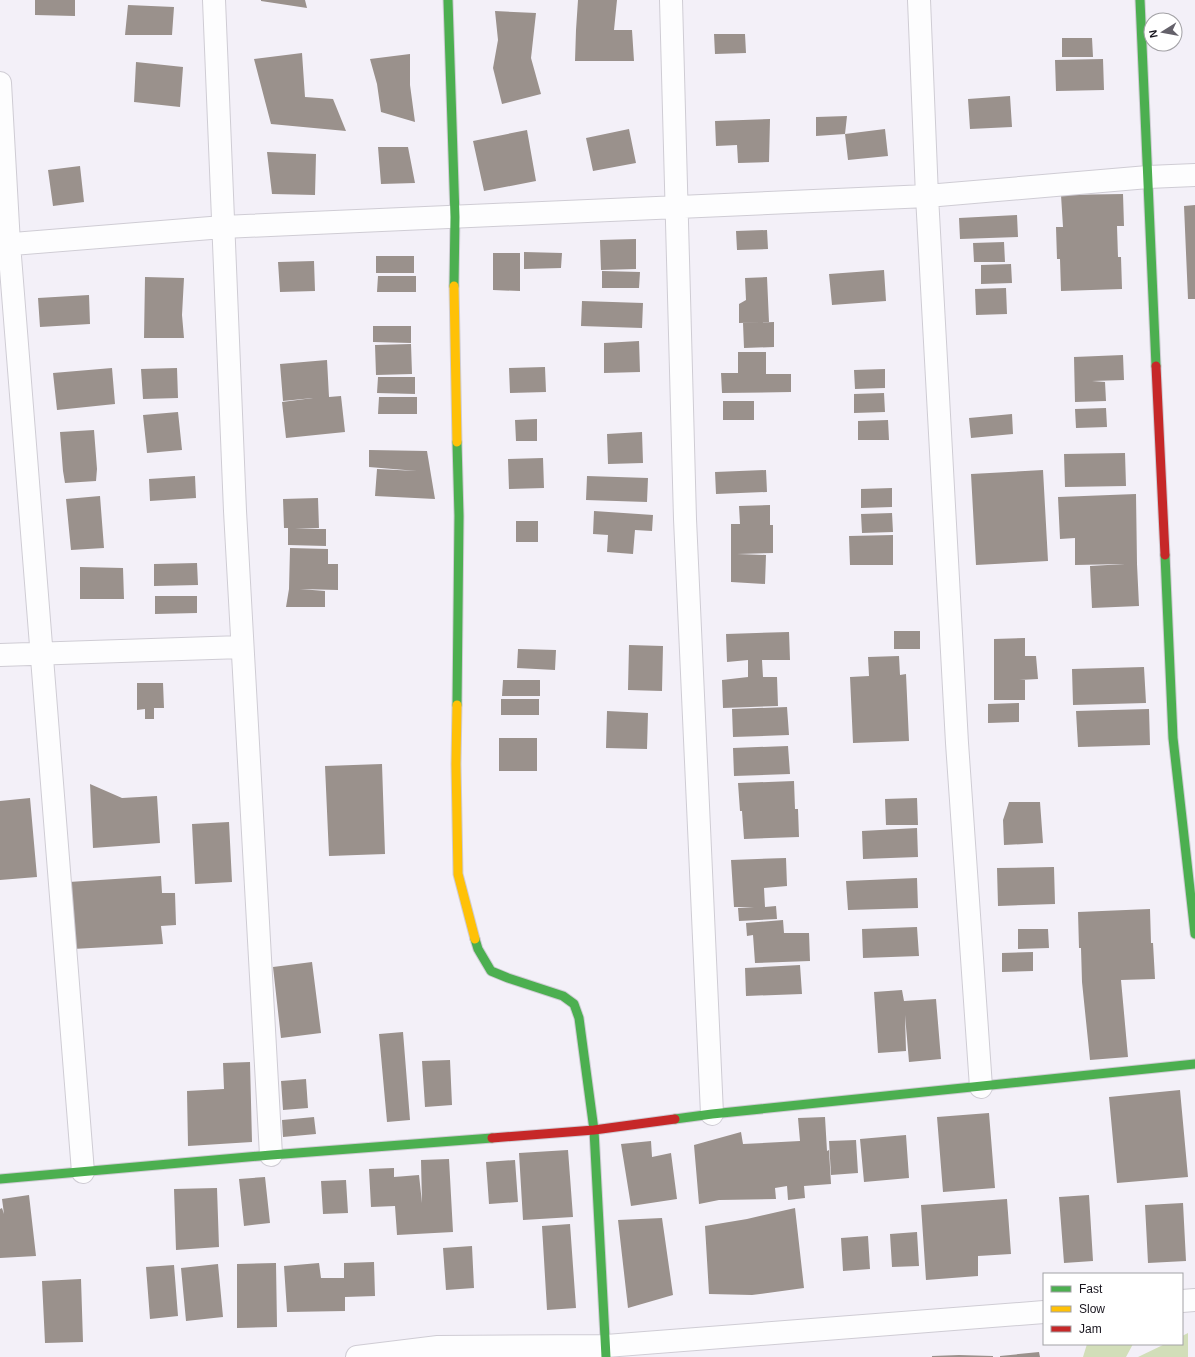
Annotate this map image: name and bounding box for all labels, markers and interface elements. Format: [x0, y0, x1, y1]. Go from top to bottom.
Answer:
north arrow [1143, 12, 1183, 52]
text: N [1147, 29, 1160, 39]
legend [1043, 1273, 1183, 1345]
text: Fast [1079, 1282, 1103, 1296]
text: Slow [1079, 1302, 1105, 1316]
text: Jam [1079, 1322, 1102, 1336]

